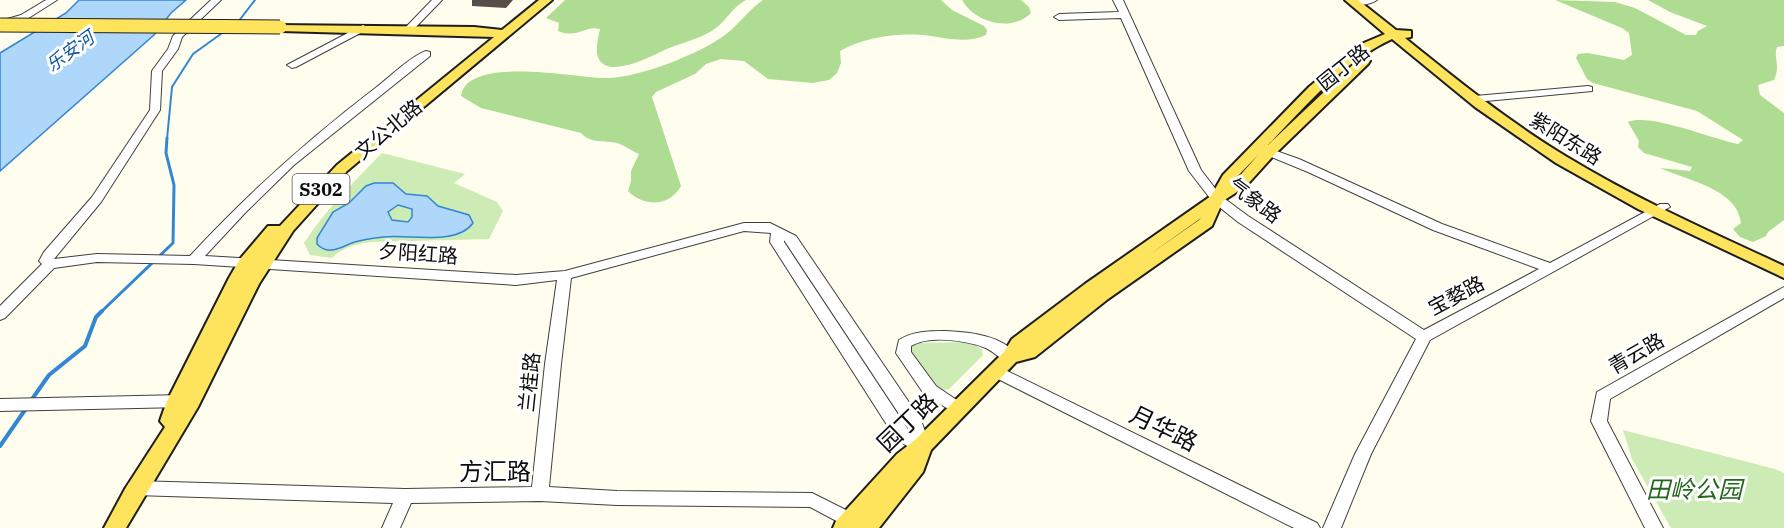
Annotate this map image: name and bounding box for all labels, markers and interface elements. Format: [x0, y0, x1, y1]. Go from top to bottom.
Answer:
water label: 乐安河 [41, 24, 101, 76]
street label: 园丁路 [1311, 38, 1375, 96]
street label: 文公北路 [349, 93, 427, 165]
street label: 紫阳东路 [1525, 105, 1607, 171]
street label: 气象路 [1223, 171, 1287, 229]
road number: S302 [292, 174, 350, 204]
street label: 夕阳红路 [377, 237, 459, 269]
street label: 宝婺路 [1423, 269, 1489, 321]
street label: 青云路 [1603, 326, 1669, 380]
street label: 兰桂路 [512, 351, 546, 413]
street label: 园丁路 [870, 385, 944, 459]
street label: 月华路 [1125, 398, 1203, 458]
street label: 方汇路 [459, 455, 531, 487]
park label: 田岭公园 [1646, 473, 1745, 505]

